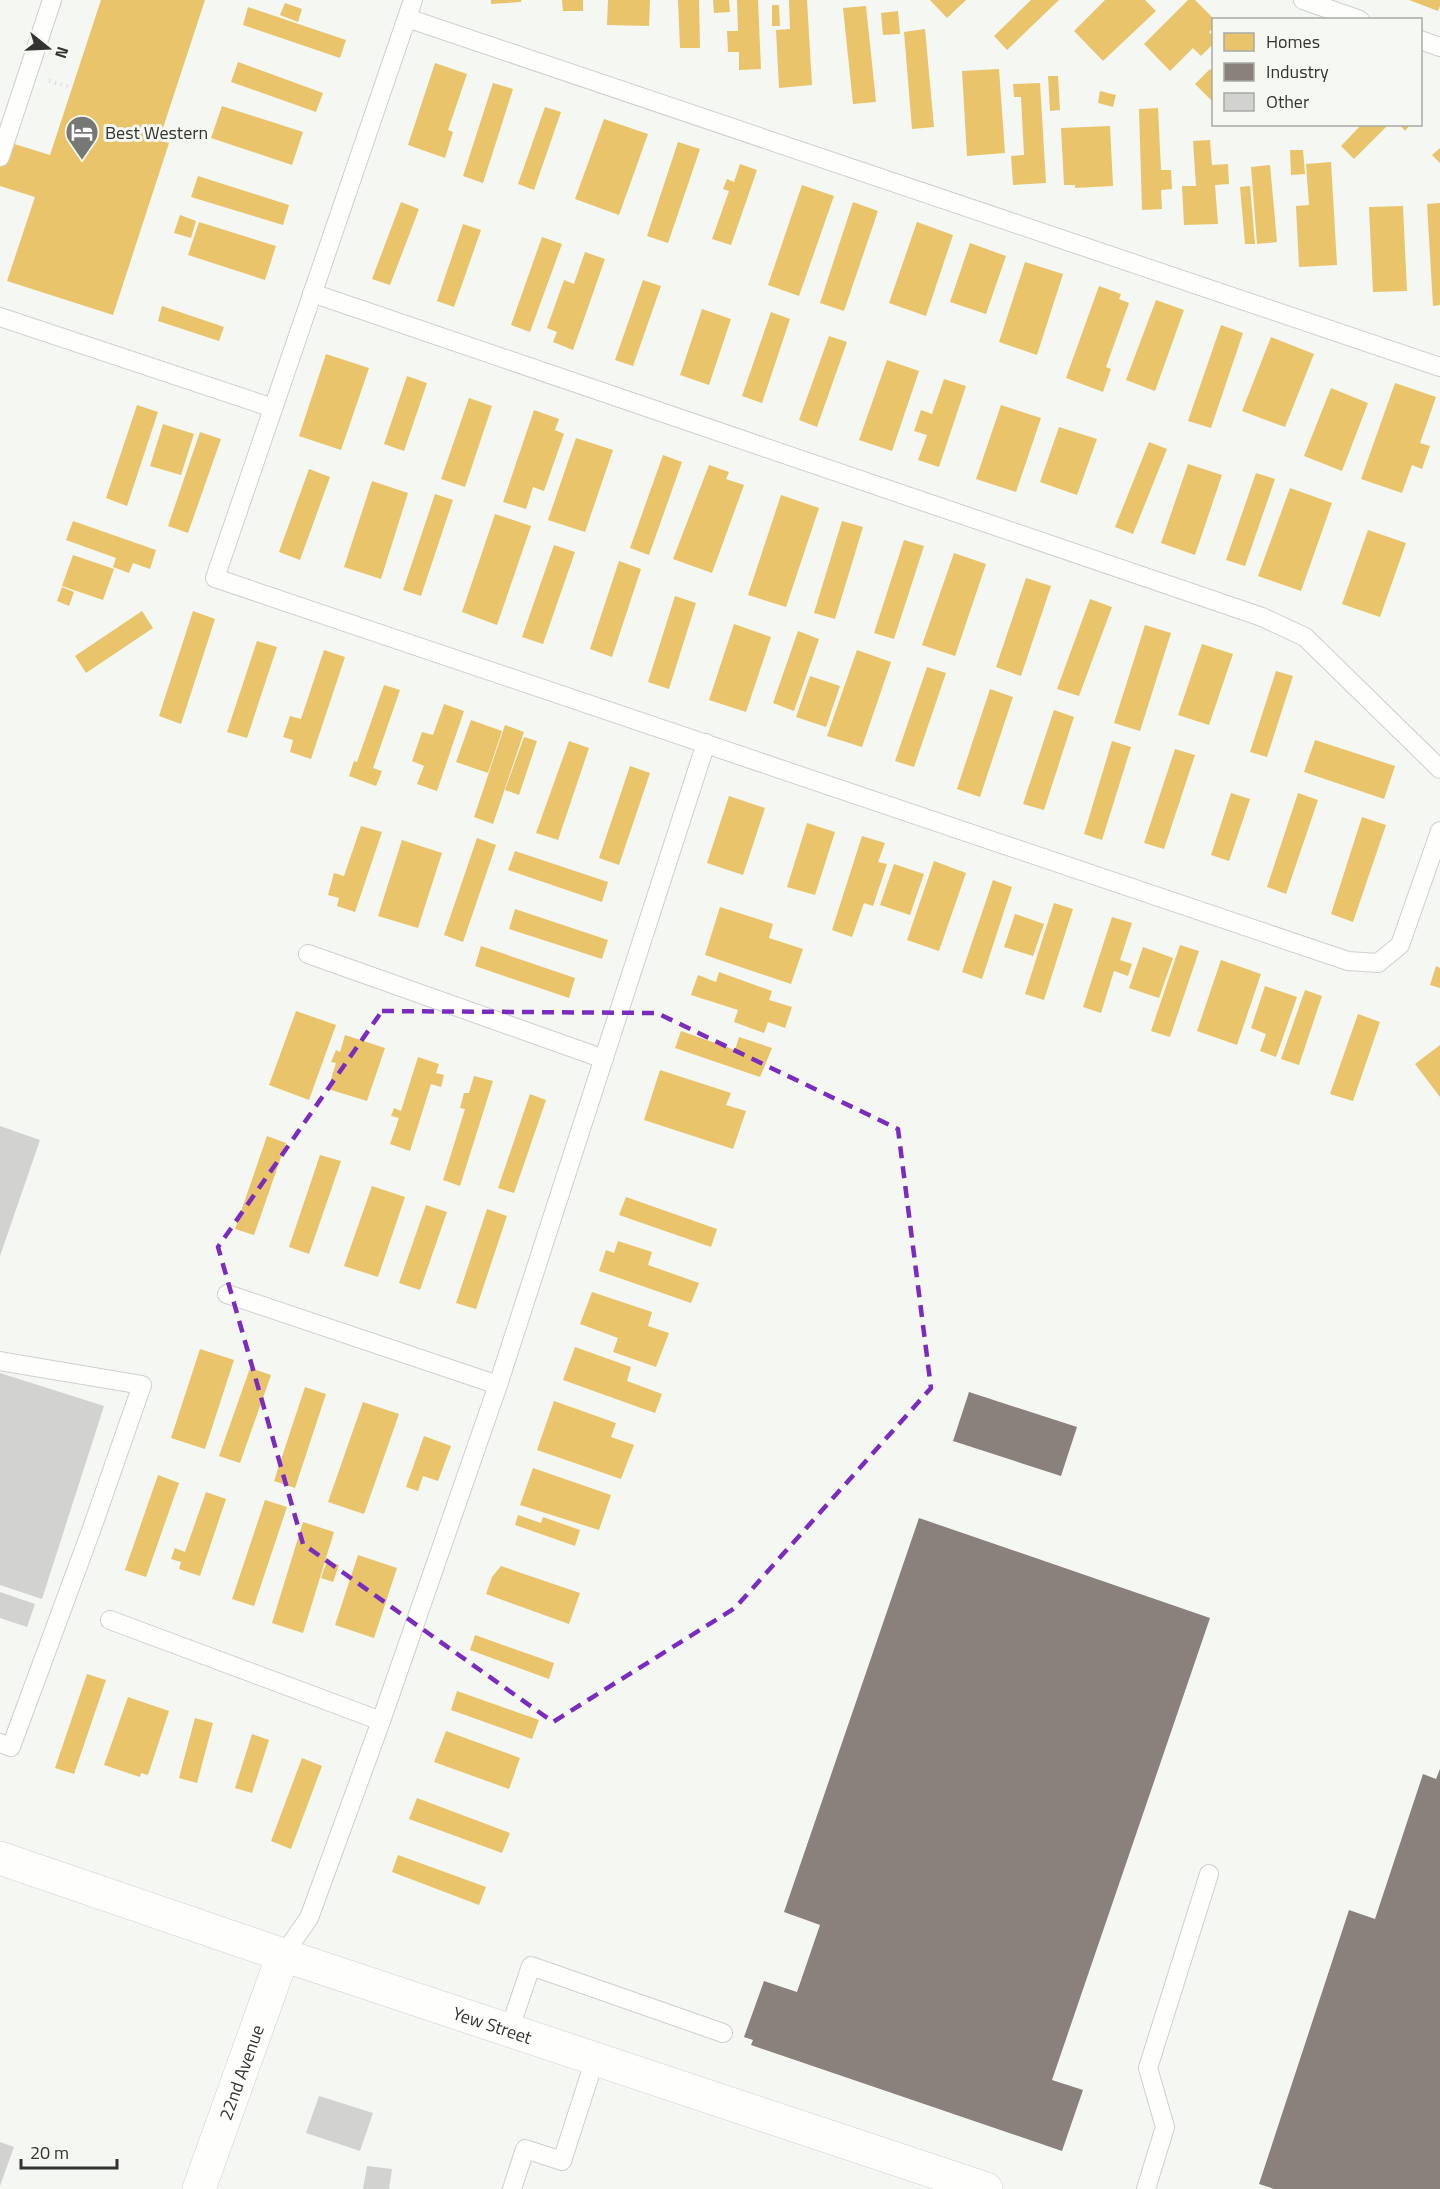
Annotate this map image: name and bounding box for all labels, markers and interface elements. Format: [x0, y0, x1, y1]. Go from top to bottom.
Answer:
north arrow [18, 18, 78, 78]
legend [1212, 18, 1422, 126]
text: Homes [1266, 28, 1320, 55]
text: N [49, 44, 75, 62]
text: Industry [1266, 58, 1329, 85]
text: Other [1266, 88, 1309, 115]
hotel icon: Best Western [64, 114, 100, 161]
place label: Best Western [105, 119, 208, 146]
street label: Yew Street [450, 1999, 536, 2051]
street label: 22nd Avenue [211, 2021, 270, 2124]
scale bar [21, 2132, 117, 2170]
text: 20 m [30, 2139, 69, 2166]

